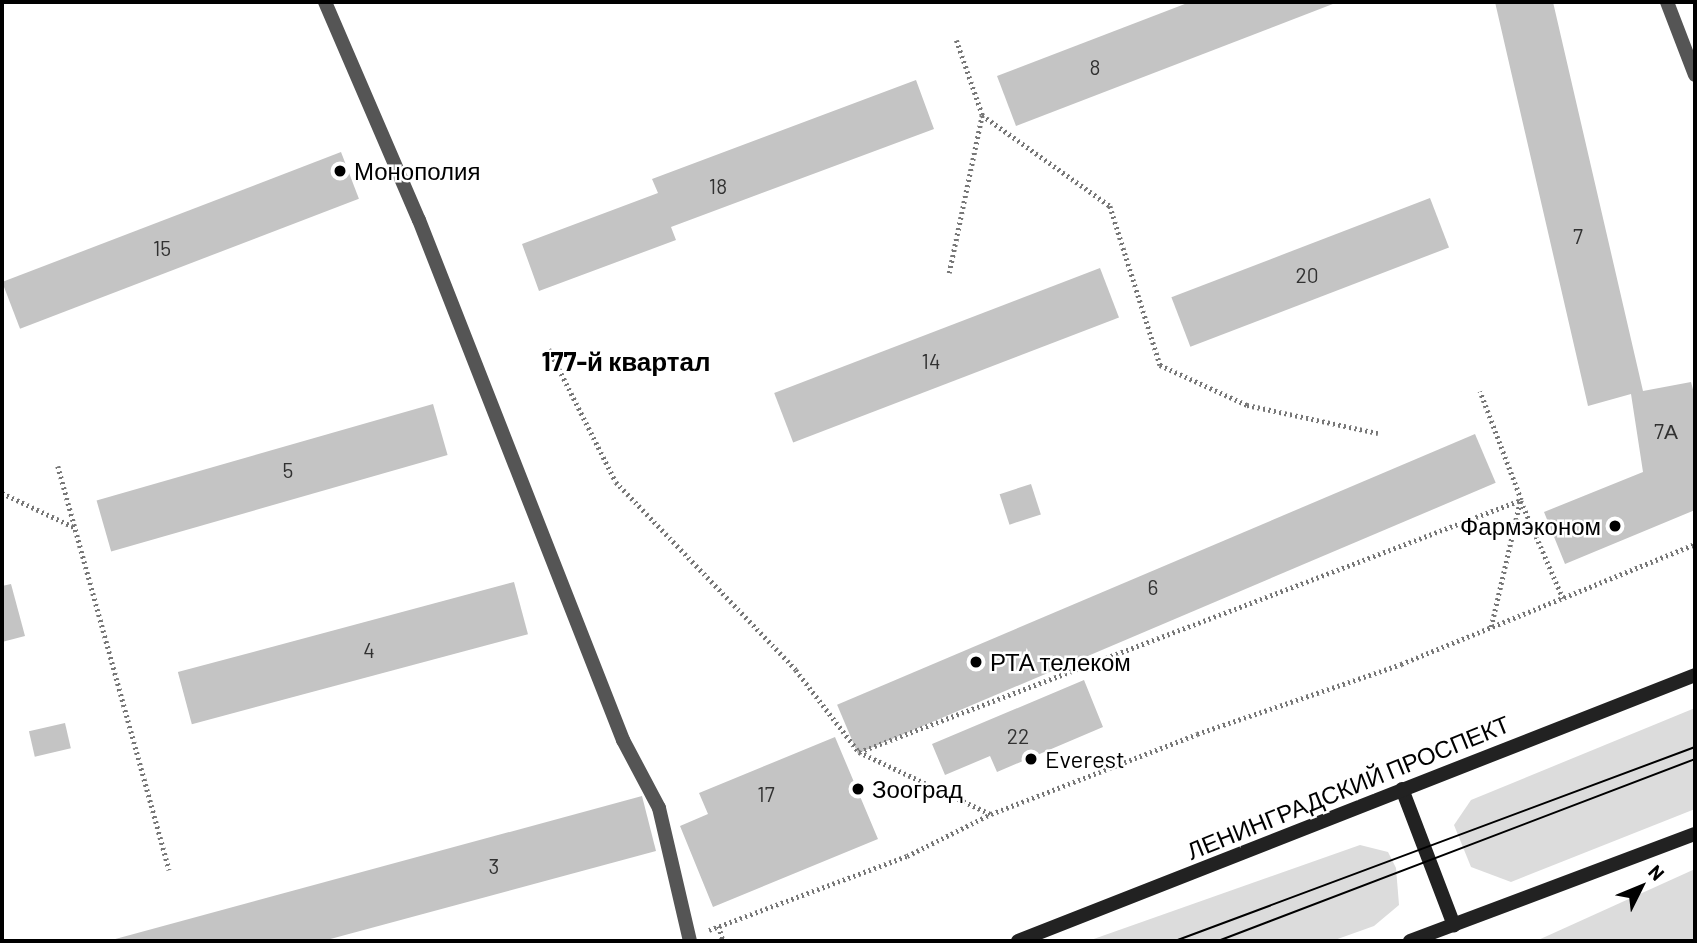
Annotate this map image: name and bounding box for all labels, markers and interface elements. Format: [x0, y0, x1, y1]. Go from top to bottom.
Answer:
house number: 8 [1090, 54, 1100, 80]
place label: Монополия [354, 157, 480, 185]
marker: Монополия [332, 163, 348, 179]
house number: 18 [709, 173, 727, 199]
house number: 7 [1573, 223, 1583, 249]
house number: 15 [153, 235, 171, 261]
house number: 20 [1295, 262, 1319, 288]
district label: 177-й квартал [541, 345, 711, 377]
house number: 14 [922, 348, 940, 374]
house number: 7А [1654, 418, 1678, 444]
house number: 5 [283, 457, 293, 483]
place label: Фармэконом [1460, 512, 1601, 540]
marker: Фармэконом [1607, 518, 1623, 534]
house number: 6 [1148, 574, 1158, 600]
house number: 4 [363, 637, 375, 663]
place label: РТА телеком [990, 648, 1131, 676]
marker: РТА телеком [968, 654, 984, 670]
street label: ЛЕНИНГРАДСКИЙ ПРОСПЕКТ [1182, 709, 1514, 865]
house number: 22 [1007, 723, 1029, 749]
place label: Everest [1045, 745, 1125, 773]
marker: Everest [1023, 751, 1039, 767]
place label: Зооград [872, 775, 963, 803]
house number: 17 [757, 781, 775, 807]
marker: Зооград [850, 781, 866, 797]
north arrow [1606, 852, 1676, 922]
house number: 3 [489, 853, 499, 879]
text: N [1644, 860, 1669, 885]

